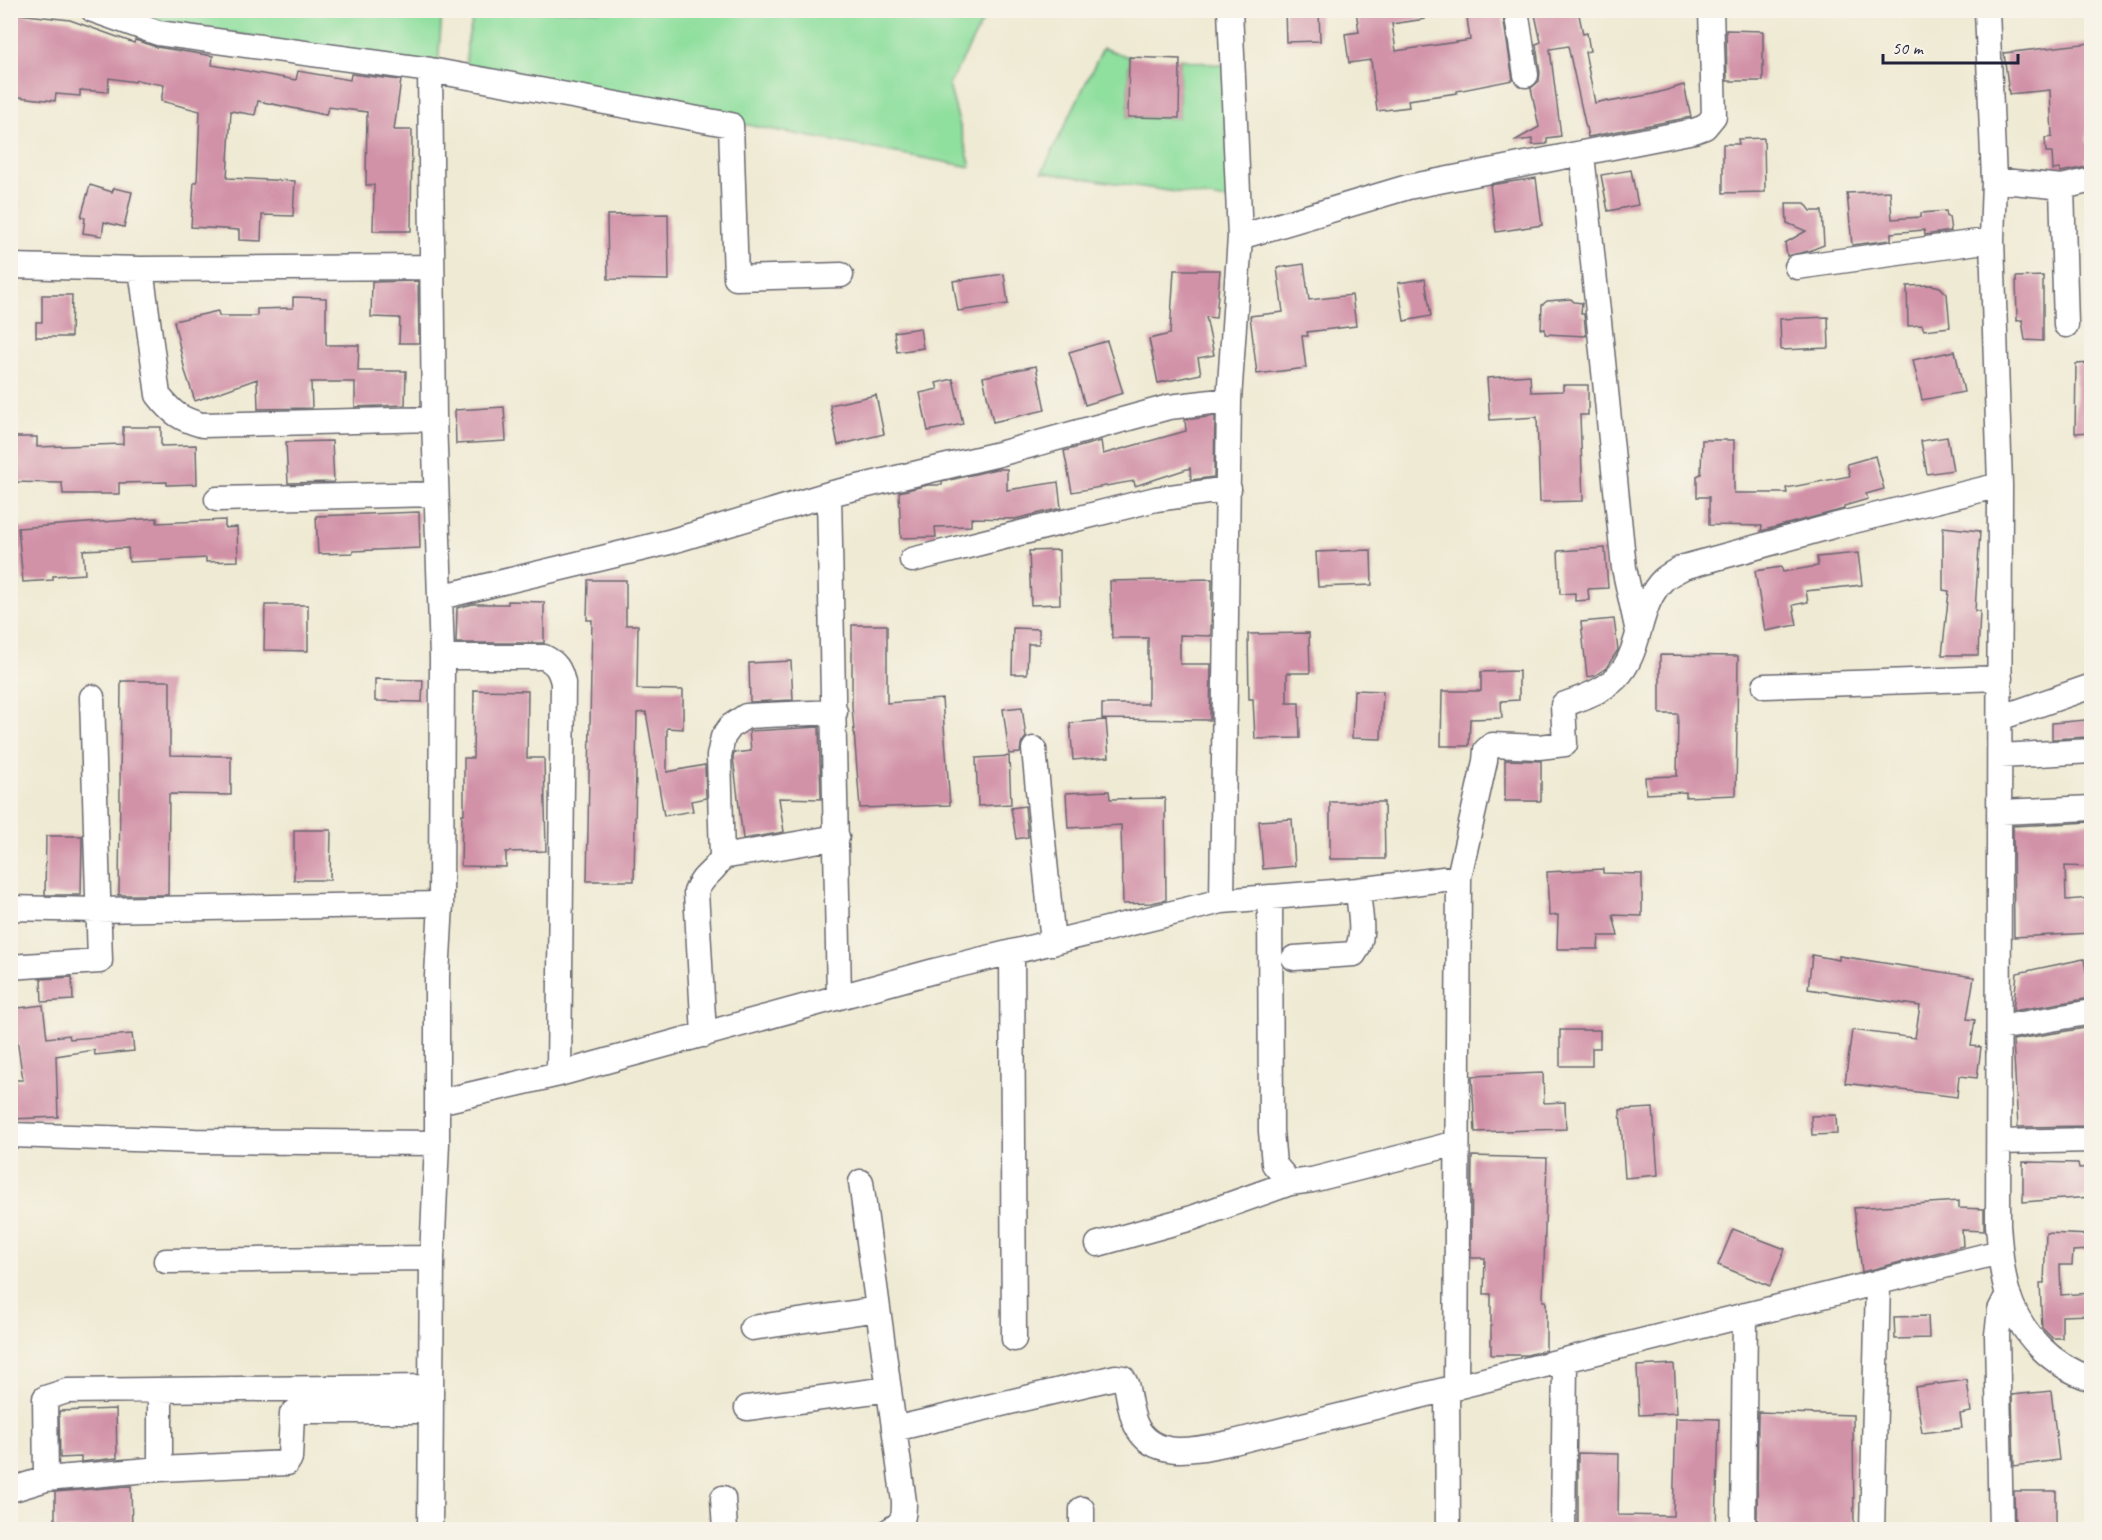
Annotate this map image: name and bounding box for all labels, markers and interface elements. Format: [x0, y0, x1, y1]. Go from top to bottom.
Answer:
scale bar [1883, 27, 2018, 65]
text: 50 m [1892, 37, 1925, 59]

